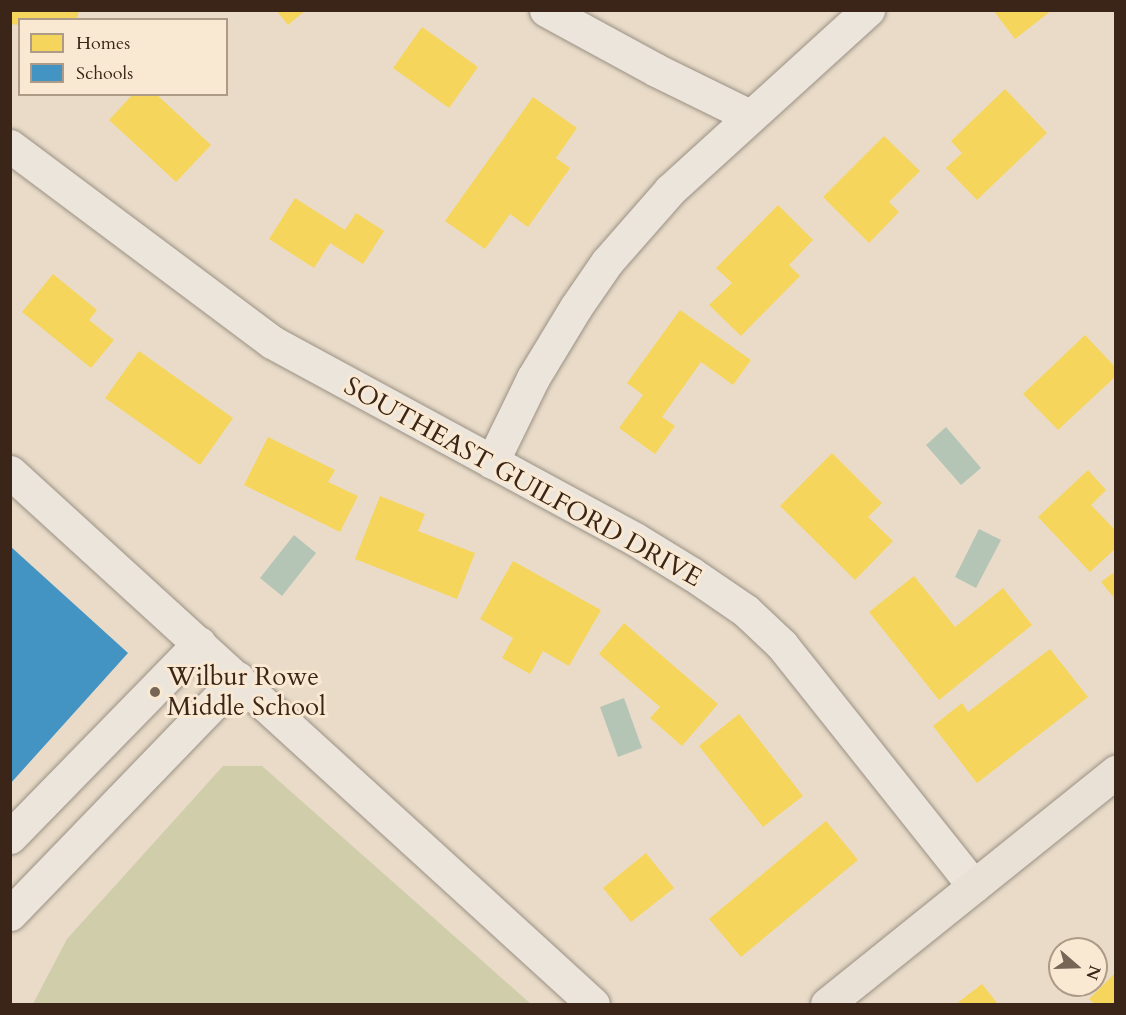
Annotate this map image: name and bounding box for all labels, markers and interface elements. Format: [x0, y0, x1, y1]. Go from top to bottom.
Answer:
legend [18, 18, 228, 96]
text: Homes [76, 31, 130, 56]
text: Schools [76, 61, 133, 86]
street label: SOUTHEAST GUILFORD DRIVE [339, 370, 707, 594]
place label: Wilbur Rowe Middle School [167, 661, 326, 722]
marker: Wilbur Rowe Middle School [148, 685, 162, 699]
north arrow [1048, 937, 1108, 997]
text: N [1080, 962, 1106, 983]

